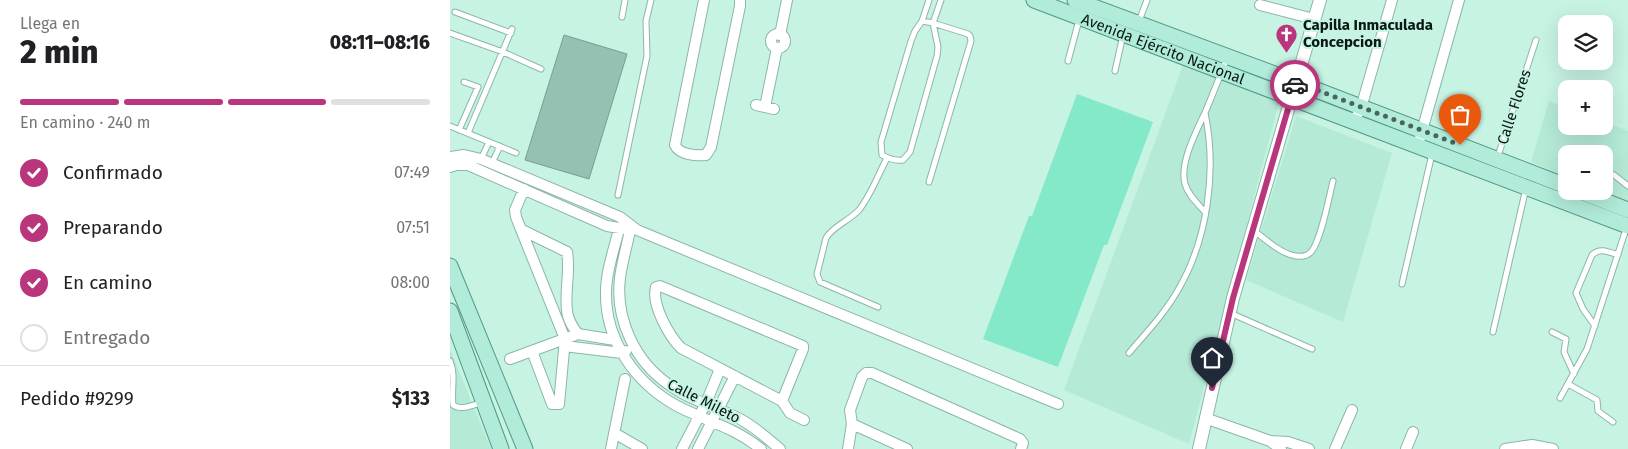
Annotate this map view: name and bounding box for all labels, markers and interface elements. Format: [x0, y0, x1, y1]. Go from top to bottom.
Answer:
street label: Avenida Ejército Nacional [1079, 10, 1248, 88]
text: Llega en [20, 14, 80, 33]
map controls [1558, 15, 1613, 200]
button: layers [1558, 15, 1613, 70]
place label: Capilla Inmaculada Concepcion [1303, 16, 1433, 51]
church icon: Capilla Inmaculada Concepcion [1275, 22, 1299, 53]
text: 08:11–08:16 [330, 31, 430, 54]
text: 2 min [20, 33, 98, 71]
courier [1270, 60, 1320, 110]
street label: Calle Flores [1493, 67, 1535, 147]
icon: car [1281, 71, 1309, 99]
button: + [1558, 80, 1613, 135]
pin [1439, 94, 1481, 145]
icon: bag [1446, 101, 1474, 129]
text: En camino · 240 m [20, 113, 150, 132]
button: − [1558, 145, 1613, 200]
icon: check [20, 159, 48, 187]
text: Confirmado [63, 161, 163, 184]
text: 07:49 [394, 163, 430, 182]
icon: check [20, 214, 48, 242]
text: Preparando [63, 216, 163, 239]
text: 07:51 [396, 218, 430, 237]
icon: check [20, 269, 48, 297]
text: En camino [63, 271, 152, 294]
text: 08:00 [391, 273, 430, 292]
text: Entregado [63, 326, 150, 349]
pin [1191, 337, 1233, 388]
icon: home [1198, 344, 1226, 372]
street label: Calle Mileto [665, 375, 743, 427]
text: Pedido #9299 [20, 387, 134, 410]
text: $133 [392, 387, 430, 410]

